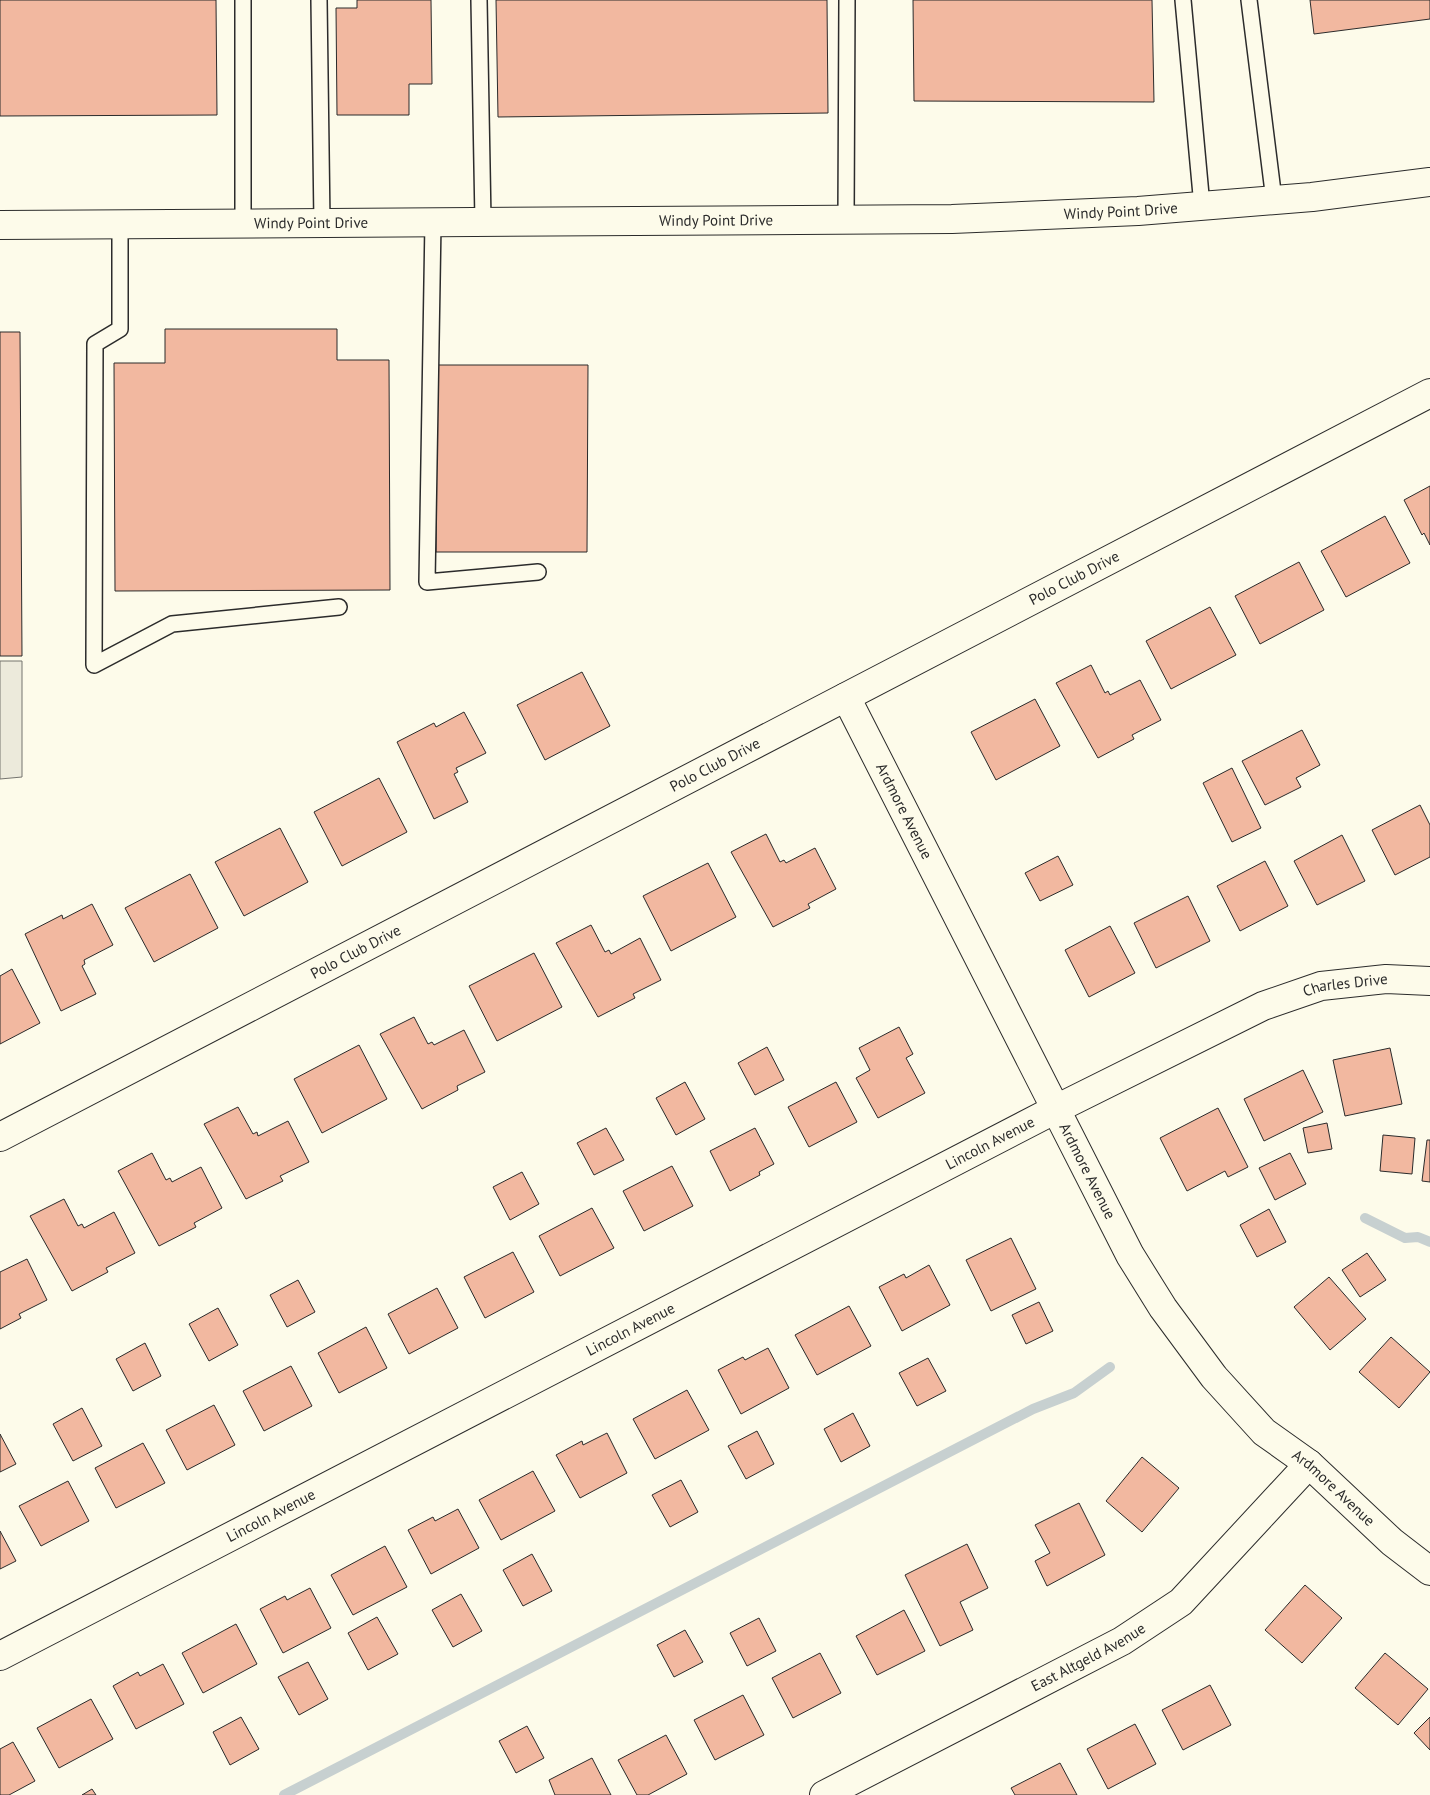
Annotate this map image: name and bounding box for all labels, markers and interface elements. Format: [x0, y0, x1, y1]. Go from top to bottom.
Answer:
street label: Windy Point Drive [1063, 198, 1178, 223]
street label: Windy Point Drive [659, 210, 773, 230]
street label: Windy Point Drive [254, 213, 368, 232]
street label: Polo Club Drive [1026, 546, 1122, 609]
street label: Polo Club Drive [666, 733, 763, 796]
street label: Ardmore Avenue [872, 760, 937, 862]
street label: Polo Club Drive [307, 920, 404, 983]
street label: Charles Drive [1300, 969, 1388, 1001]
street label: Lincoln Avenue [942, 1112, 1037, 1174]
street label: Ardmore Avenue [1055, 1120, 1120, 1222]
street label: Lincoln Avenue [583, 1298, 678, 1360]
street label: Ardmore Avenue [1289, 1445, 1379, 1530]
street label: Lincoln Avenue [223, 1484, 318, 1546]
street label: East Altgeld Avenue [1028, 1618, 1149, 1695]

